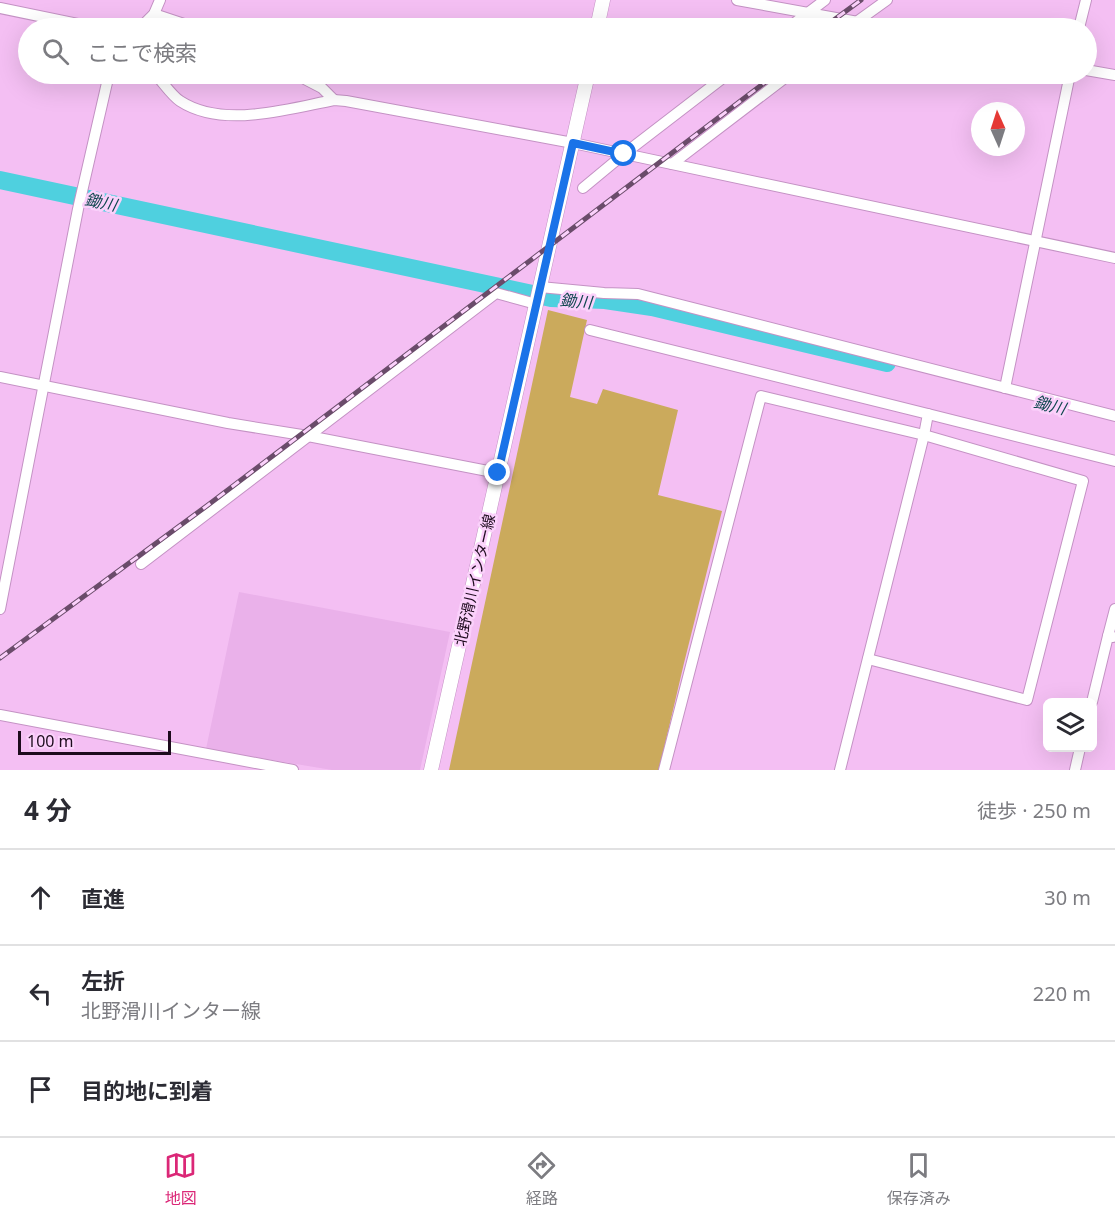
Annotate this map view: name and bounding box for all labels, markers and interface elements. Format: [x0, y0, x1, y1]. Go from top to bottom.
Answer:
search box [18, 18, 1097, 84]
icon: search [39, 35, 72, 68]
text: ここで検索 [87, 37, 197, 67]
north arrow [971, 102, 1025, 156]
route start [610, 140, 636, 166]
water label: 鋤川 [83, 188, 121, 217]
water label: 鋤川 [559, 289, 595, 314]
water label: 鋤川 [1032, 390, 1070, 420]
route end [484, 459, 510, 485]
street label: 北野滑川インター線 [449, 512, 499, 648]
map controls [1043, 698, 1097, 752]
button: layers [1043, 698, 1097, 752]
scale bar [18, 728, 171, 756]
text: 100 m [27, 730, 74, 752]
text: 4 分 [24, 792, 72, 828]
text: 徒歩 · 250 m [977, 797, 1091, 824]
icon: ahead [24, 881, 57, 914]
text: 直進 [81, 883, 125, 913]
text: 30 m [1044, 884, 1091, 911]
text: 左折 [81, 965, 125, 995]
icon: left [24, 977, 57, 1010]
text: 220 m [1033, 980, 1091, 1007]
text: 北野滑川インター線 [81, 997, 261, 1024]
icon: arrive [24, 1073, 57, 1106]
text: 目的地に到着 [81, 1075, 213, 1105]
tab: 地図 [164, 1149, 197, 1209]
tab: 経路 [525, 1149, 558, 1209]
tab: 保存済み [887, 1149, 951, 1209]

